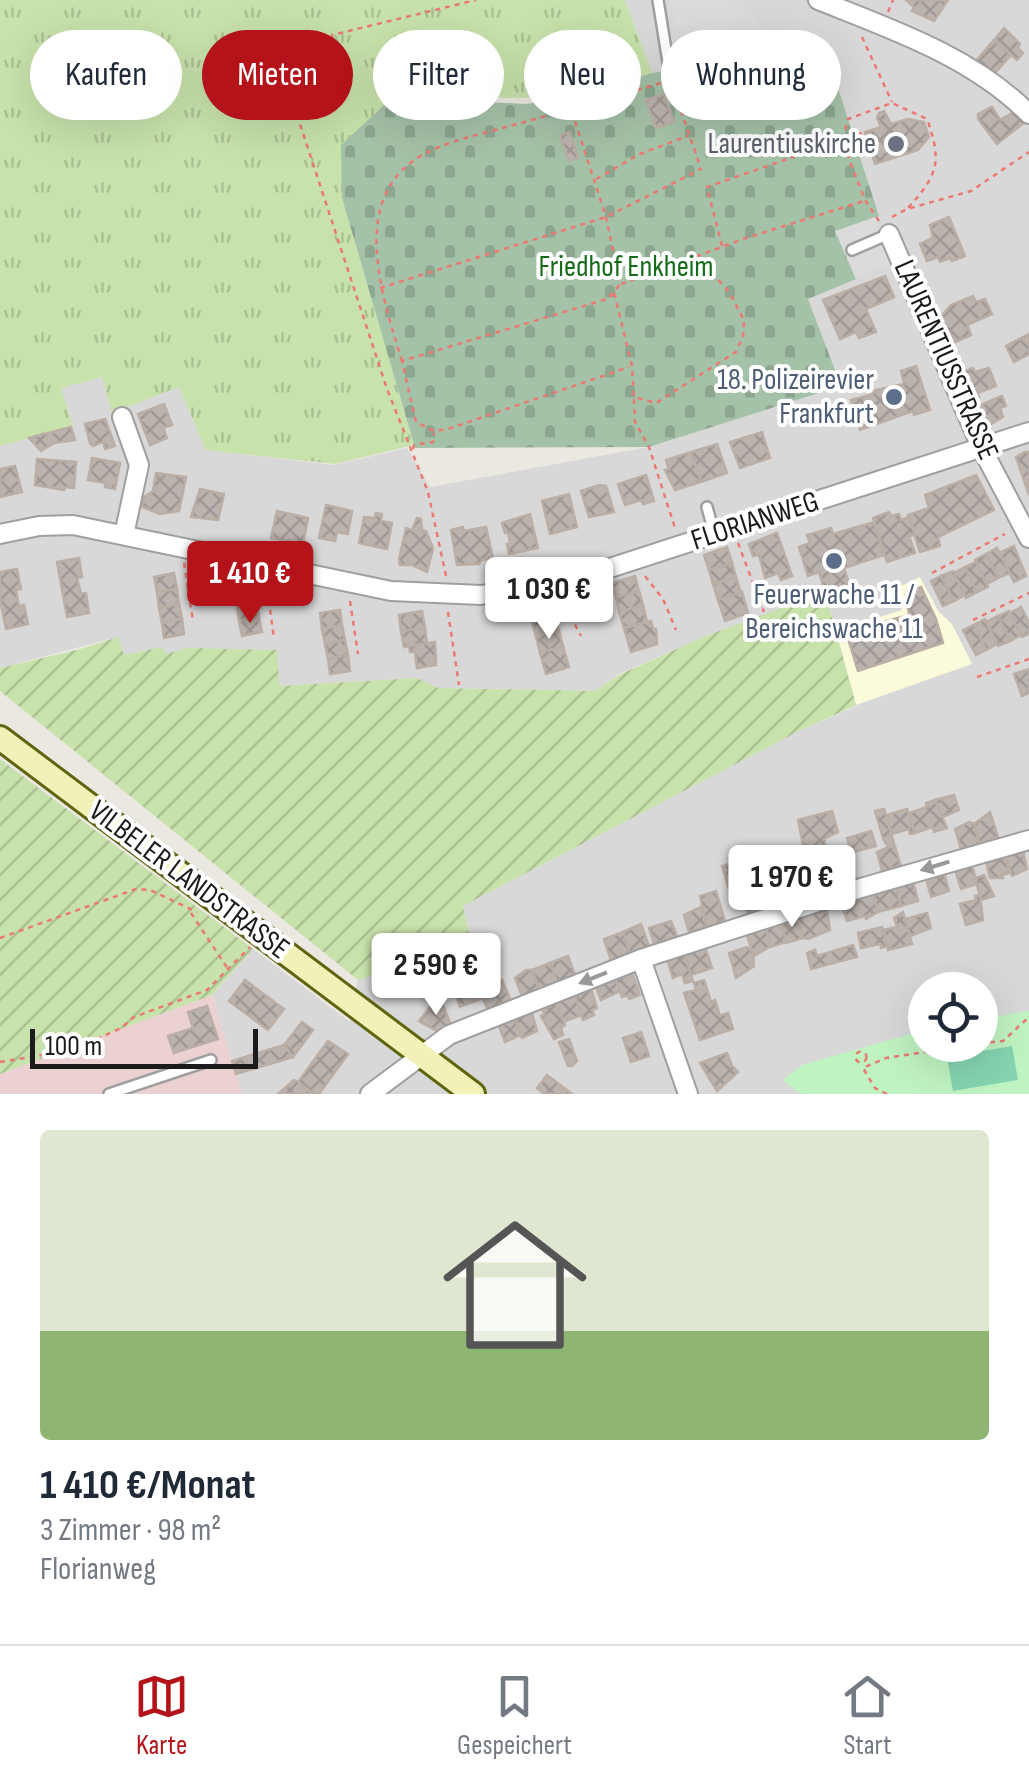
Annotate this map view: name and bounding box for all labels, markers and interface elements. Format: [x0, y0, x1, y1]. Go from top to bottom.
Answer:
chip: Kaufen [30, 30, 182, 120]
chip: Mieten [202, 30, 353, 120]
chip: Filter [373, 30, 504, 120]
chip: Neu [524, 30, 641, 120]
chip: Wohnung [661, 30, 841, 120]
place label: Laurentiuskirche [707, 126, 876, 162]
marker: Laurentiuskirche [885, 133, 907, 155]
park label: Friedhof Enkheim [538, 249, 714, 285]
street label: LAURENTIUSSTRASSE [886, 255, 1006, 465]
place label: 18. Polizeirevier Frankfurt [717, 362, 874, 432]
marker: 18. Polizeirevier Frankfurt [883, 386, 905, 408]
street label: FLORIANWEG [687, 484, 823, 558]
pin: 1 410 € [158, 541, 342, 626]
marker: Feuerwache 11 / Bereichswache 11 [823, 550, 845, 572]
text: 1 410 € [209, 554, 291, 593]
pin: 1 030 € [457, 557, 641, 642]
text: 1 030 € [507, 570, 591, 609]
place label: Feuerwache 11 / Bereichswache 11 [745, 577, 923, 647]
street label: VILBELER LANDSTRASSE [82, 793, 296, 967]
pin: 1 970 € [700, 845, 884, 930]
text: 1 970 € [750, 858, 834, 897]
one-way arrow [919, 859, 950, 874]
pin: 2 590 € [344, 933, 528, 1018]
text: 2 590 € [394, 946, 478, 985]
one-way arrow [578, 971, 608, 987]
map controls [908, 972, 998, 1062]
button: locate [908, 972, 998, 1062]
scale bar [30, 1024, 258, 1068]
text: 100 m [45, 1030, 102, 1063]
icon: home [425, 1195, 605, 1375]
text: 1 410 €/Monat [40, 1460, 255, 1511]
text: 3 Zimmer · 98 m² [40, 1511, 221, 1550]
text: Florianweg [40, 1550, 156, 1589]
tab: Karte [134, 1669, 189, 1762]
tab: Gespeichert [457, 1669, 572, 1762]
tab: Start [840, 1669, 895, 1762]

